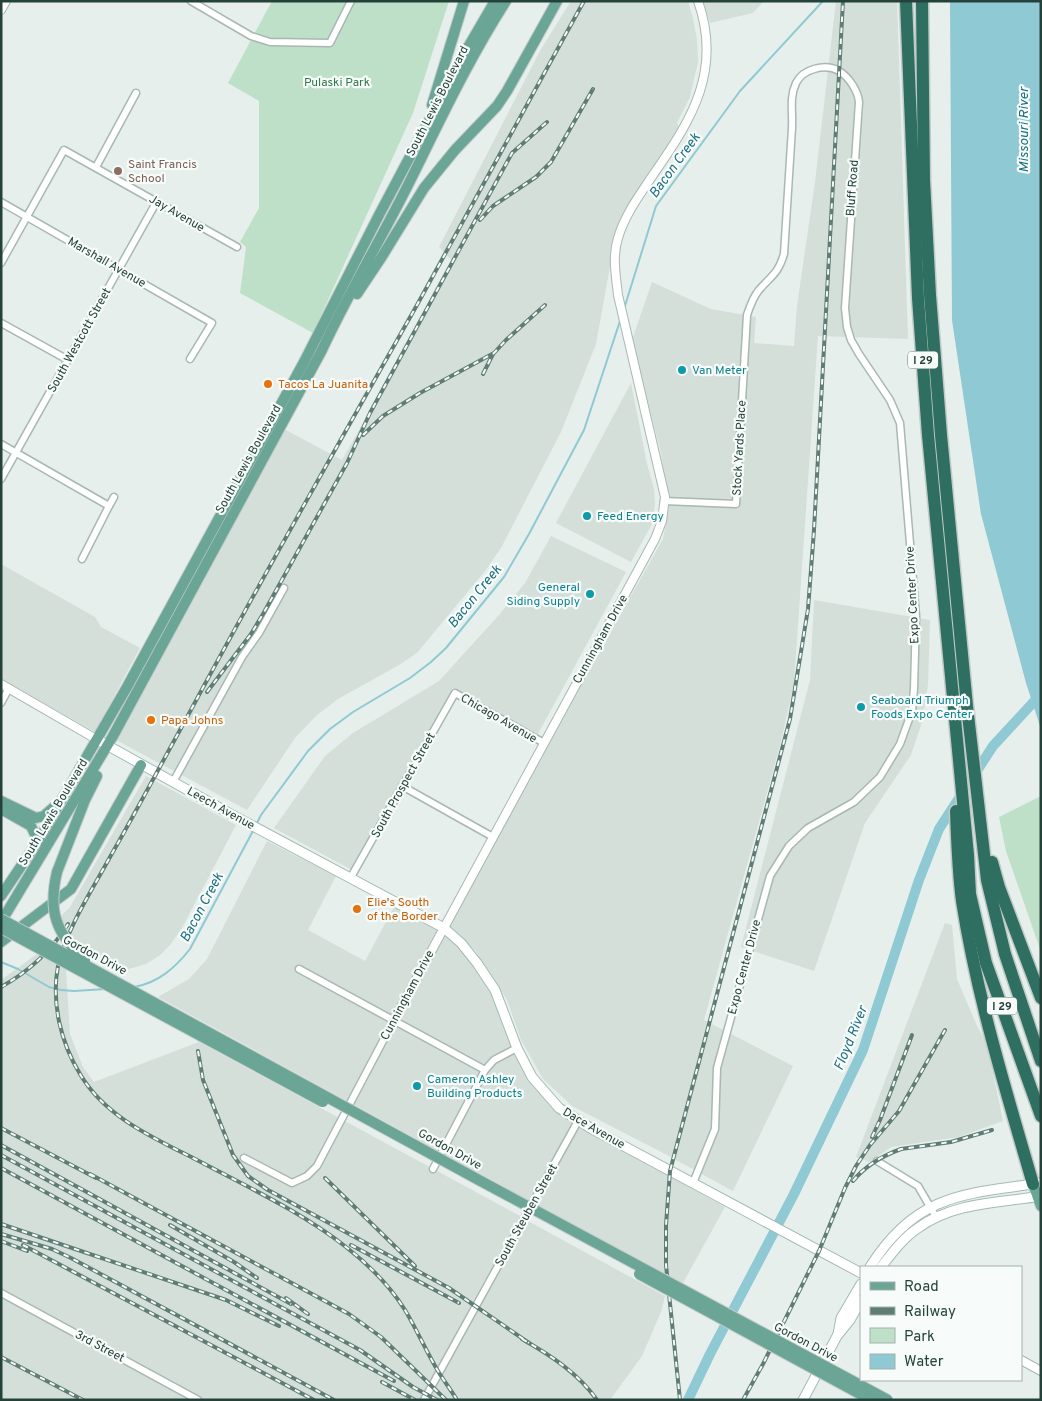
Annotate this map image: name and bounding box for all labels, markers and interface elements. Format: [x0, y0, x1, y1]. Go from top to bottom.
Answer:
street label: South Lewis Boulevard [403, 44, 473, 159]
park label: Pulaski Park [304, 75, 370, 91]
water label: Missouri River [1016, 86, 1033, 173]
water label: Bacon Creek [646, 129, 705, 202]
place label: Saint Francis School [128, 157, 197, 187]
street label: Bluff Road [843, 159, 863, 217]
marker: Saint Francis School [112, 165, 124, 177]
street label: Jay Avenue [146, 192, 207, 236]
street label: Marshall Avenue [64, 234, 149, 292]
street label: South Westcott Street [44, 285, 115, 396]
road number: I 29 [908, 352, 938, 368]
place label: Van Meter [692, 363, 747, 379]
marker: Van Meter [676, 364, 688, 376]
place label: Tacos La Juanita [278, 377, 368, 393]
marker: Tacos La Juanita [262, 378, 274, 390]
street label: Stock Yards Place [730, 400, 750, 496]
street label: South Lewis Boulevard [212, 402, 285, 517]
place label: Feed Energy [597, 509, 664, 525]
marker: Feed Energy [581, 510, 593, 522]
street label: Expo Center Drive [902, 546, 924, 644]
water label: Bacon Creek [445, 561, 506, 632]
place label: General Siding Supply [506, 580, 580, 610]
marker: General Siding Supply [584, 588, 596, 600]
street label: Cunningham Drive [570, 592, 632, 687]
street label: Chicago Avenue [457, 690, 540, 747]
place label: Seaboard Triumph Foods Expo Center [871, 693, 973, 723]
marker: Seaboard Triumph Foods Expo Center [855, 701, 867, 713]
place label: Papa Johns [161, 713, 223, 729]
marker: Papa Johns [145, 714, 157, 726]
street label: South Prospect Street [368, 730, 440, 841]
street label: South Lewis Boulevard [16, 756, 92, 869]
street label: Leech Avenue [184, 784, 257, 834]
water label: Bacon Creek [177, 869, 228, 945]
place label: Elie's South of the Border [367, 895, 438, 925]
marker: Elie's South of the Border [351, 903, 363, 915]
street label: Expo Center Drive [725, 918, 765, 1017]
street label: Gordon Drive [60, 932, 129, 980]
street label: Cunningham Drive [377, 948, 438, 1043]
road number: I 29 [987, 998, 1017, 1014]
water label: Floyd River [831, 1002, 873, 1073]
place label: Cameron Ashley Building Products [427, 1072, 522, 1102]
marker: Cameron Ashley Building Products [411, 1080, 423, 1092]
street label: Dace Avenue [559, 1105, 628, 1153]
street label: Gordon Drive [415, 1126, 484, 1174]
street label: South Steuben Street [492, 1161, 562, 1270]
legend [860, 1266, 1022, 1381]
text: Road [904, 1278, 939, 1297]
text: Railway [904, 1303, 956, 1322]
street label: Gordon Drive [771, 1319, 840, 1367]
street label: 3rd Street [72, 1327, 127, 1367]
text: Park [904, 1328, 935, 1347]
text: Water [904, 1353, 944, 1372]

